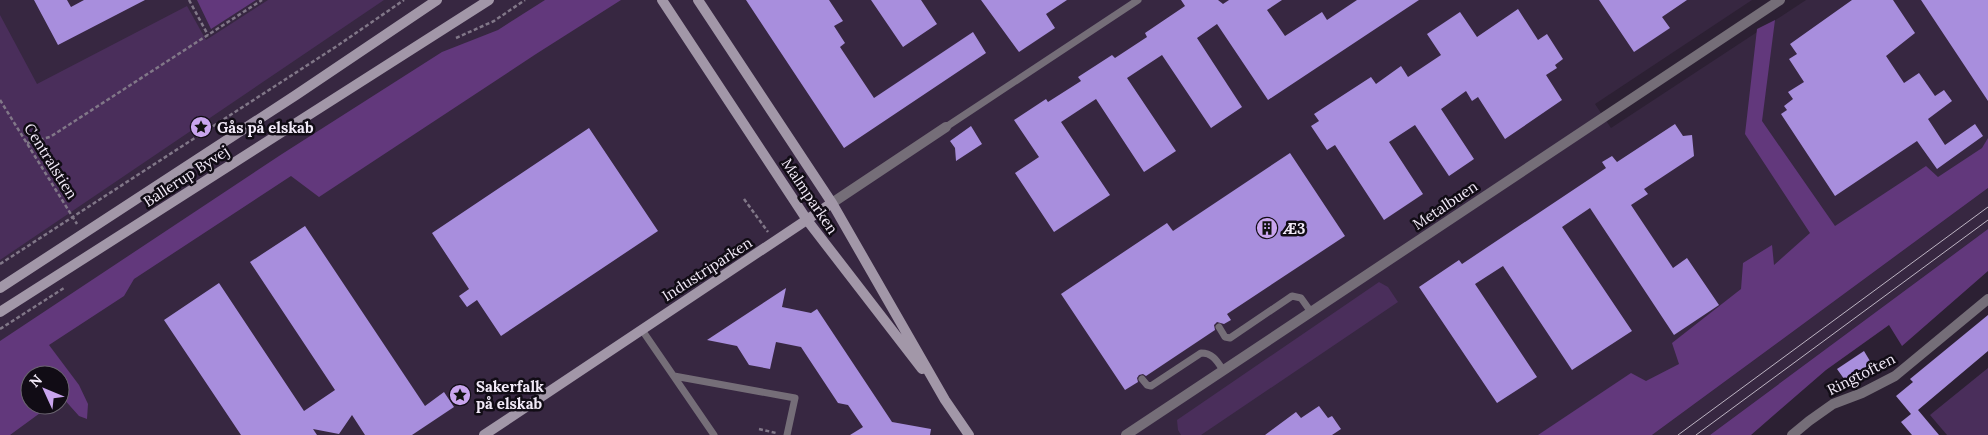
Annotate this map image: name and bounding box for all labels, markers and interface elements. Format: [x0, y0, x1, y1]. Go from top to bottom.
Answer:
place icon: Gås på elskab [189, 115, 213, 139]
place label: Gås på elskab [217, 118, 314, 137]
street label: Centralstien [20, 120, 82, 202]
street label: Ballerup Byvej [140, 141, 232, 211]
street label: Malmparken [778, 154, 842, 238]
street label: Metalbuen [1409, 176, 1481, 234]
building icon: Æ3 [1255, 216, 1279, 240]
place label: Æ3 [1282, 219, 1305, 238]
street label: Industriparken [658, 233, 756, 305]
street label: Ringtoften [1824, 349, 1898, 399]
north arrow [20, 365, 70, 415]
text: N [25, 371, 46, 391]
place label: Sakerfalk på elskab [476, 377, 544, 413]
place icon: Sakerfalk på elskab [448, 383, 472, 407]

